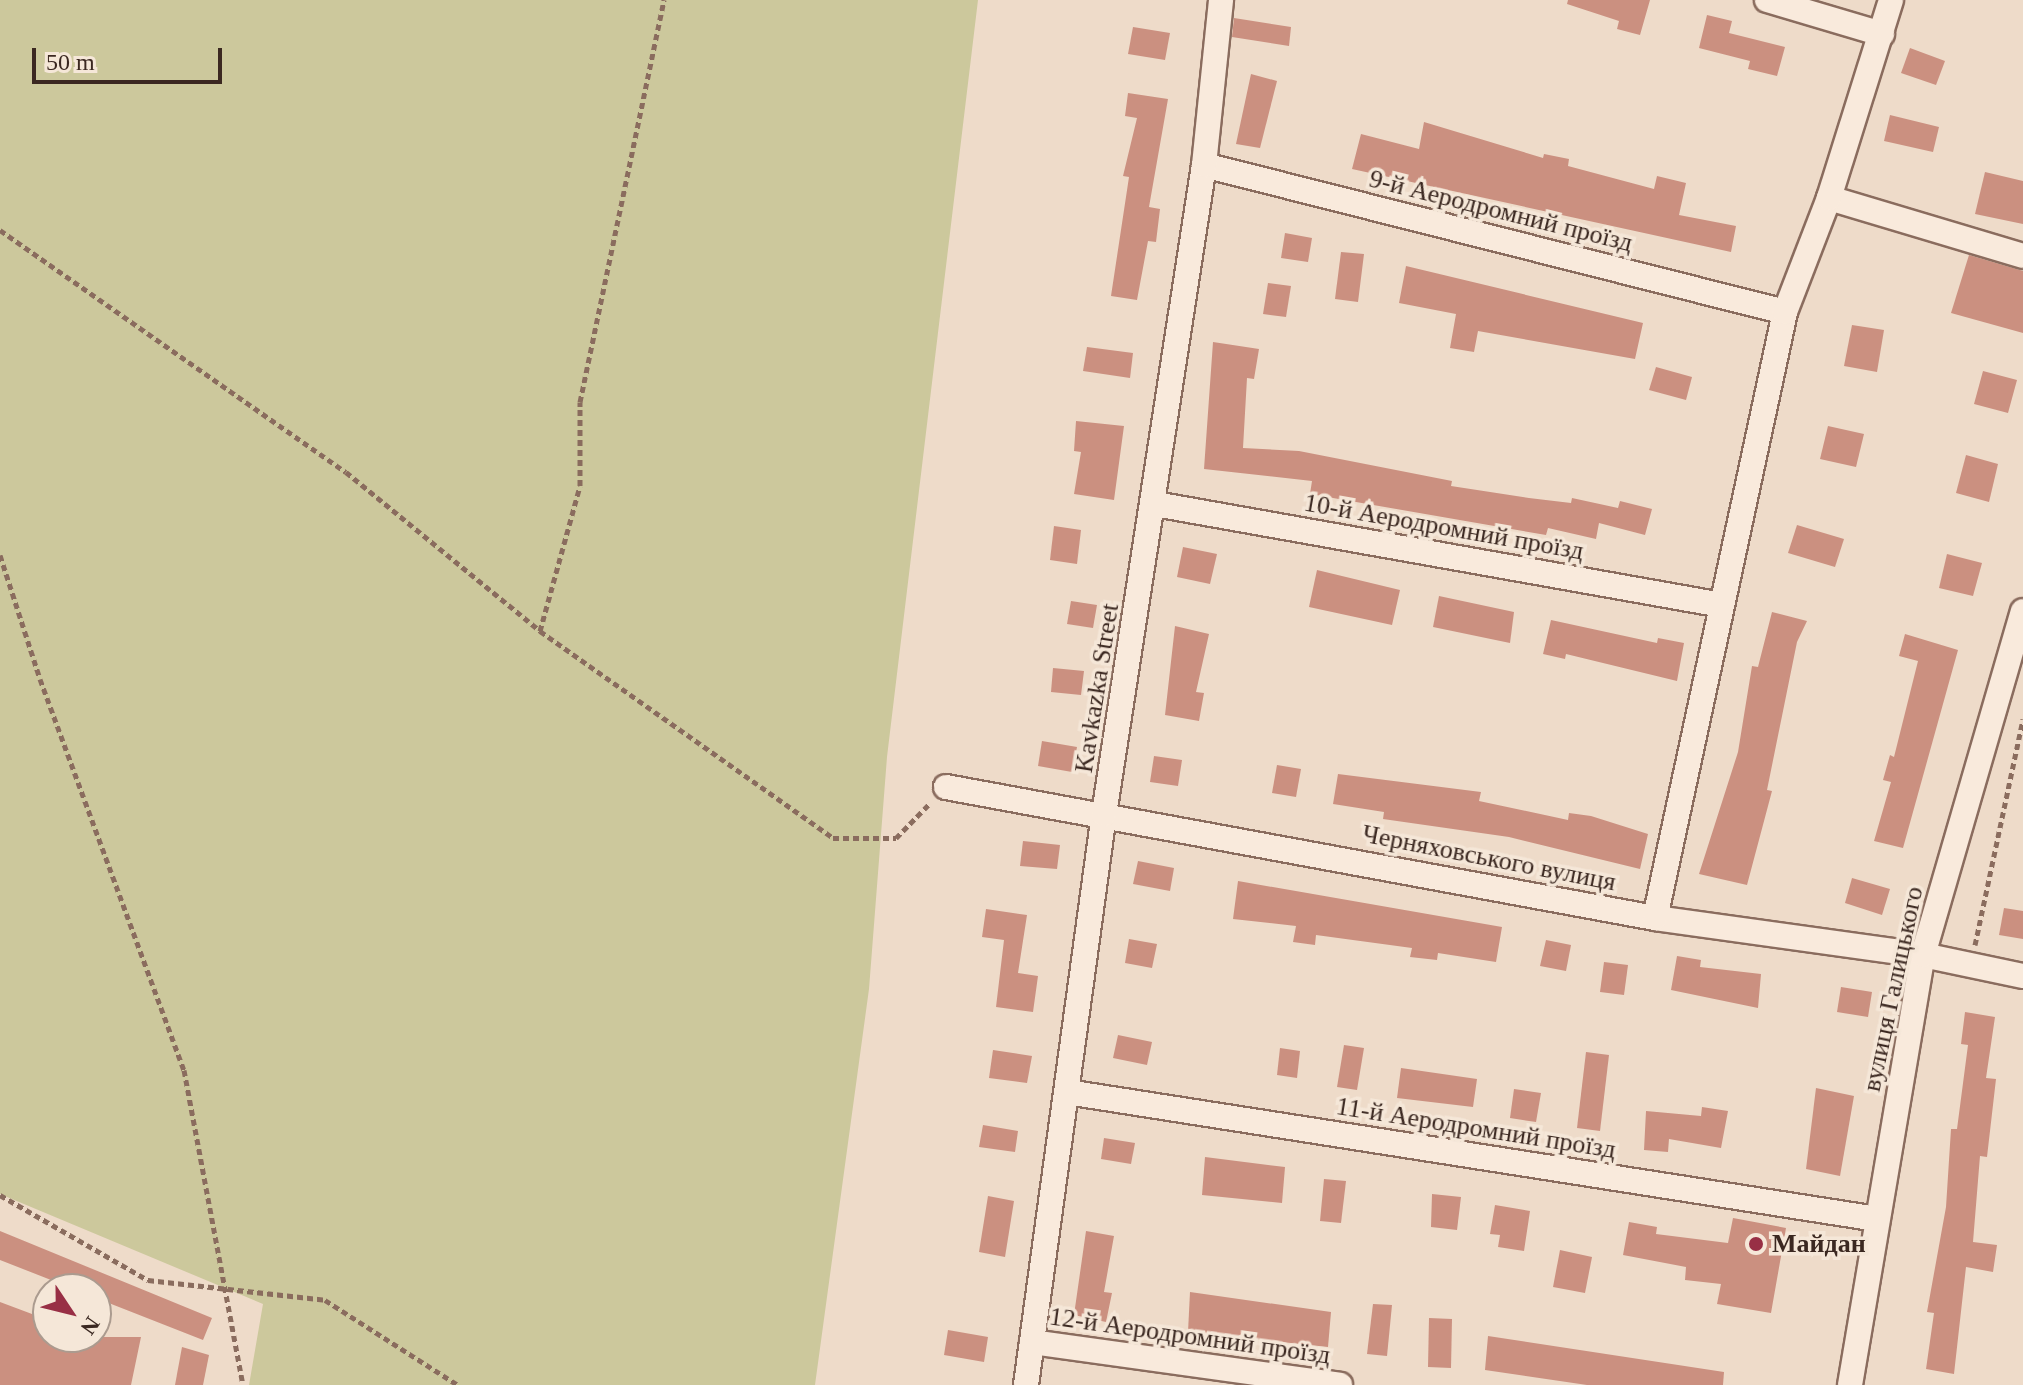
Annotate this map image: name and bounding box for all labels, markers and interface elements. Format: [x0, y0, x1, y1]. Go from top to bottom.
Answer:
scale bar [36, 32, 226, 82]
text: 50 m [46, 49, 95, 75]
street label: 9-й Аеродромний проїзд [1366, 163, 1636, 259]
street label: 10-й Аеродромний проїзд [1302, 487, 1586, 567]
street label: Kavkazka Street [1068, 601, 1126, 775]
street label: Черняховського вулиця [1360, 818, 1618, 898]
street label: вулиця Галицького [1856, 884, 1930, 1094]
street label: 11-й Аеродромний проїзд [1334, 1090, 1618, 1166]
place label: Майдан [1772, 1228, 1866, 1260]
marker: Майдан [1747, 1235, 1765, 1253]
north arrow [32, 1273, 112, 1353]
street label: 12-й Аеродромний проїзд [1047, 1301, 1333, 1371]
text: N [76, 1312, 105, 1340]

